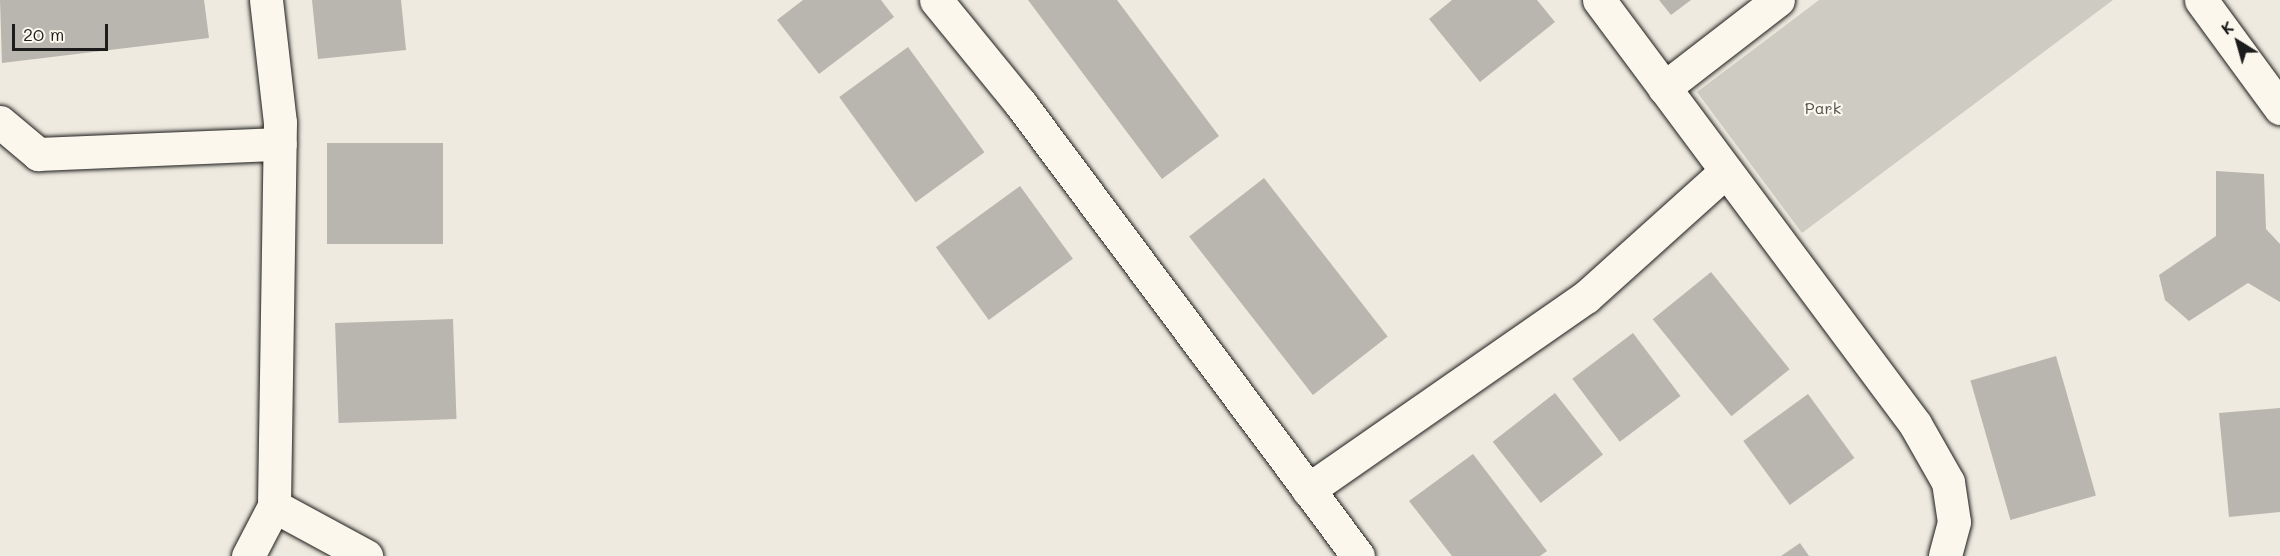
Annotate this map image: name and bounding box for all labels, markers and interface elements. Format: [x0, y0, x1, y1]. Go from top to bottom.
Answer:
scale bar [15, 12, 111, 50]
north arrow [2208, 12, 2268, 72]
text: K [2216, 16, 2237, 39]
text: 20 m [23, 22, 64, 46]
park label: Park [1805, 98, 1841, 118]

